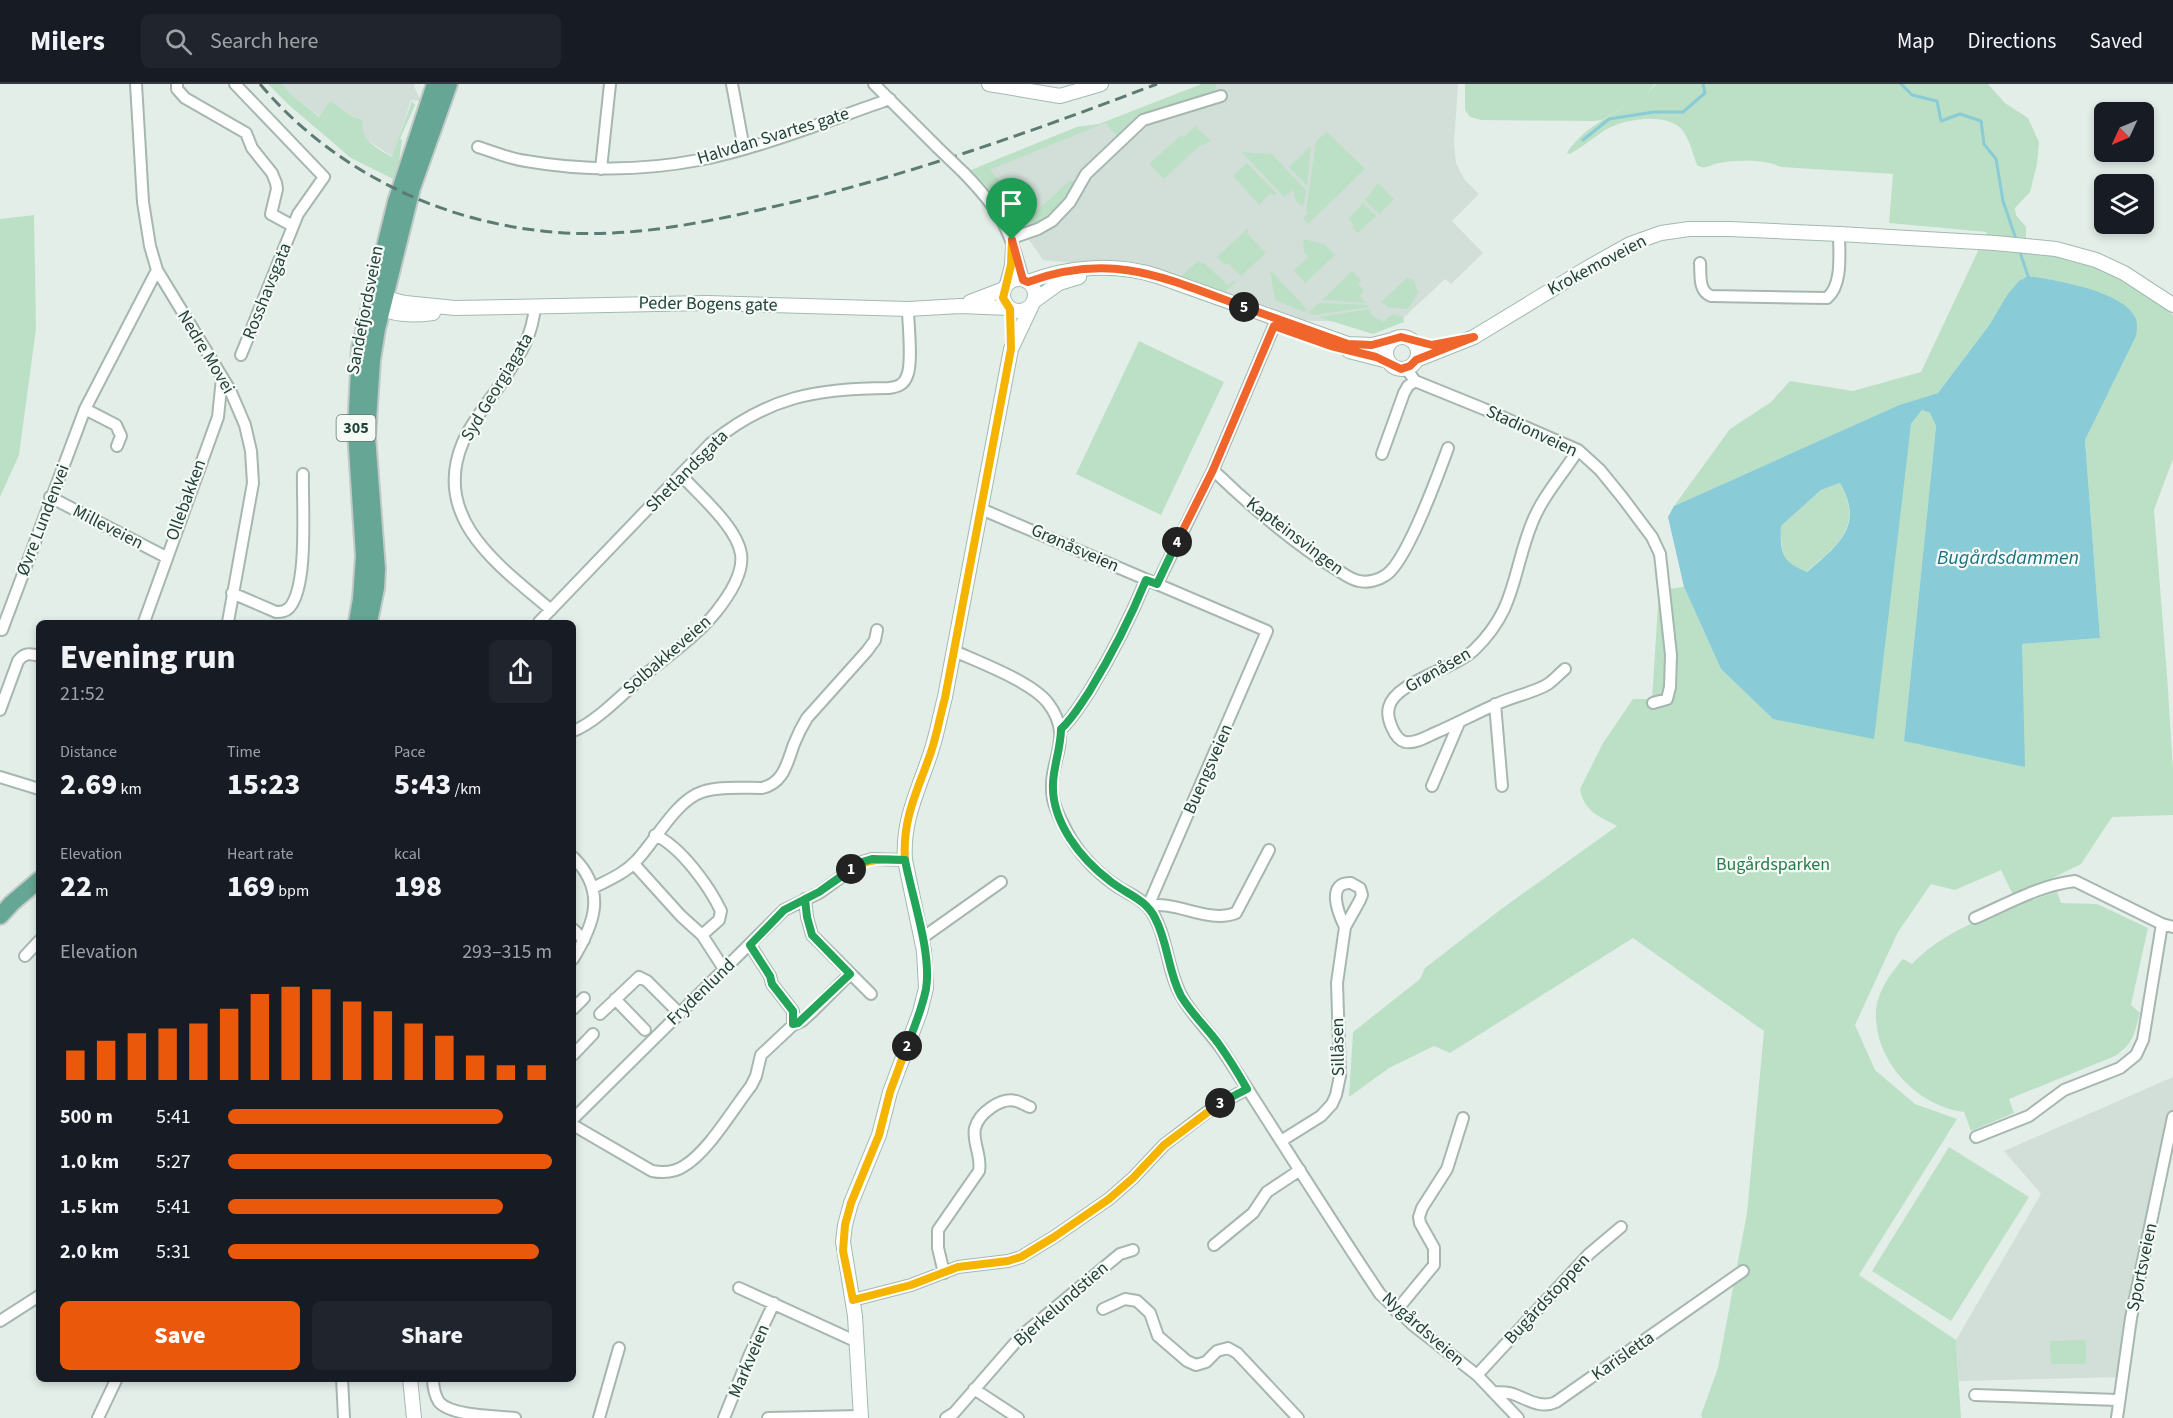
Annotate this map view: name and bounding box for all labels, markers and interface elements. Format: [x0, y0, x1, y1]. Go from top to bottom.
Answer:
search box [141, 14, 561, 68]
text: Milers [30, 21, 105, 61]
icon: search [162, 25, 195, 58]
text: Search here [210, 25, 318, 57]
text: Map [1897, 26, 1935, 56]
text: Directions [1968, 26, 2056, 56]
text: Saved [2089, 26, 2143, 56]
street label: Halvdan Svartes gate [694, 101, 852, 171]
north arrow [2094, 102, 2154, 162]
map controls [2094, 102, 2154, 234]
button: layers [2094, 174, 2154, 234]
pin [986, 178, 1037, 240]
icon: arrive [995, 187, 1028, 220]
street label: Krokemoveien [1543, 228, 1651, 302]
street label: Rosshavsgata [236, 239, 298, 343]
street label: Sandefjordsveien [340, 243, 390, 377]
street label: Peder Bogens gate [638, 290, 778, 318]
pin: 5 [1229, 292, 1259, 322]
text: 5 [1240, 296, 1248, 318]
street label: Nedre Movei [171, 305, 241, 399]
street label: Syd Georgiagata [455, 328, 539, 446]
street label: Stadionveien [1482, 399, 1582, 463]
road number: 305 [336, 415, 376, 441]
street label: Shetlandsgata [640, 424, 734, 518]
street label: Ollebakken [160, 456, 212, 544]
street label: Øvre Lundenvei [10, 461, 76, 579]
street label: Kapteinsvingen [1241, 491, 1349, 581]
street label: Milleveien [68, 499, 148, 555]
street label: Grønåsveien [1027, 517, 1123, 579]
pin: 4 [1162, 527, 1192, 557]
text: 4 [1173, 531, 1181, 553]
water label: Bugårdsdammen [1937, 544, 2079, 572]
street label: Solbakkeveien [617, 610, 717, 700]
text: Evening run [60, 634, 236, 681]
button: share [489, 640, 552, 703]
street label: Grønåsen [1400, 641, 1476, 699]
text: 21:52 [60, 680, 105, 708]
street label: Buengsveien [1177, 720, 1239, 818]
text: Distance [60, 741, 117, 763]
text: Time [227, 741, 261, 763]
text: Pace [394, 741, 425, 763]
text: 2.69 [60, 763, 117, 806]
text: 15:23 [227, 763, 300, 806]
text: 5:43 [394, 763, 451, 806]
text: km [117, 778, 142, 800]
text: /km [451, 778, 481, 800]
text: Elevation [60, 843, 122, 865]
text: Heart rate [227, 843, 294, 865]
text: kcal [394, 843, 421, 865]
park label: Bugårdsparken [1716, 852, 1830, 877]
pin: 1 [836, 854, 866, 884]
text: 1 [847, 858, 855, 880]
text: 22 [60, 865, 92, 908]
text: 169 [227, 865, 275, 908]
text: 198 [394, 865, 442, 908]
text: m [92, 880, 109, 902]
text: bpm [275, 880, 309, 902]
text: Elevation [60, 938, 138, 966]
text: 293–315 m [462, 938, 552, 966]
street label: Frydenlund [661, 953, 741, 1031]
street label: Sillåsen [1325, 1017, 1351, 1077]
pin: 2 [892, 1031, 922, 1061]
text: 2 [903, 1035, 911, 1057]
pin: 3 [1205, 1088, 1235, 1118]
text: 3 [1216, 1092, 1224, 1114]
text: 500 m [60, 1103, 113, 1131]
text: 5:41 [156, 1103, 191, 1131]
text: 1.0 km [60, 1148, 119, 1176]
text: 5:27 [156, 1148, 191, 1176]
text: 1.5 km [60, 1193, 119, 1221]
text: 5:41 [156, 1193, 191, 1221]
street label: Sportsveien [2120, 1221, 2164, 1313]
text: 2.0 km [60, 1238, 119, 1266]
text: 5:31 [156, 1238, 191, 1266]
street label: Bugårdstoppen [1498, 1248, 1596, 1350]
street label: Bjerkelundstien [1008, 1256, 1114, 1352]
street label: Nygårdsveien [1376, 1286, 1470, 1372]
button: Save [60, 1301, 300, 1370]
button: Share [312, 1301, 552, 1370]
street label: Markveien [722, 1320, 776, 1402]
street label: Karisletta [1587, 1325, 1659, 1387]

